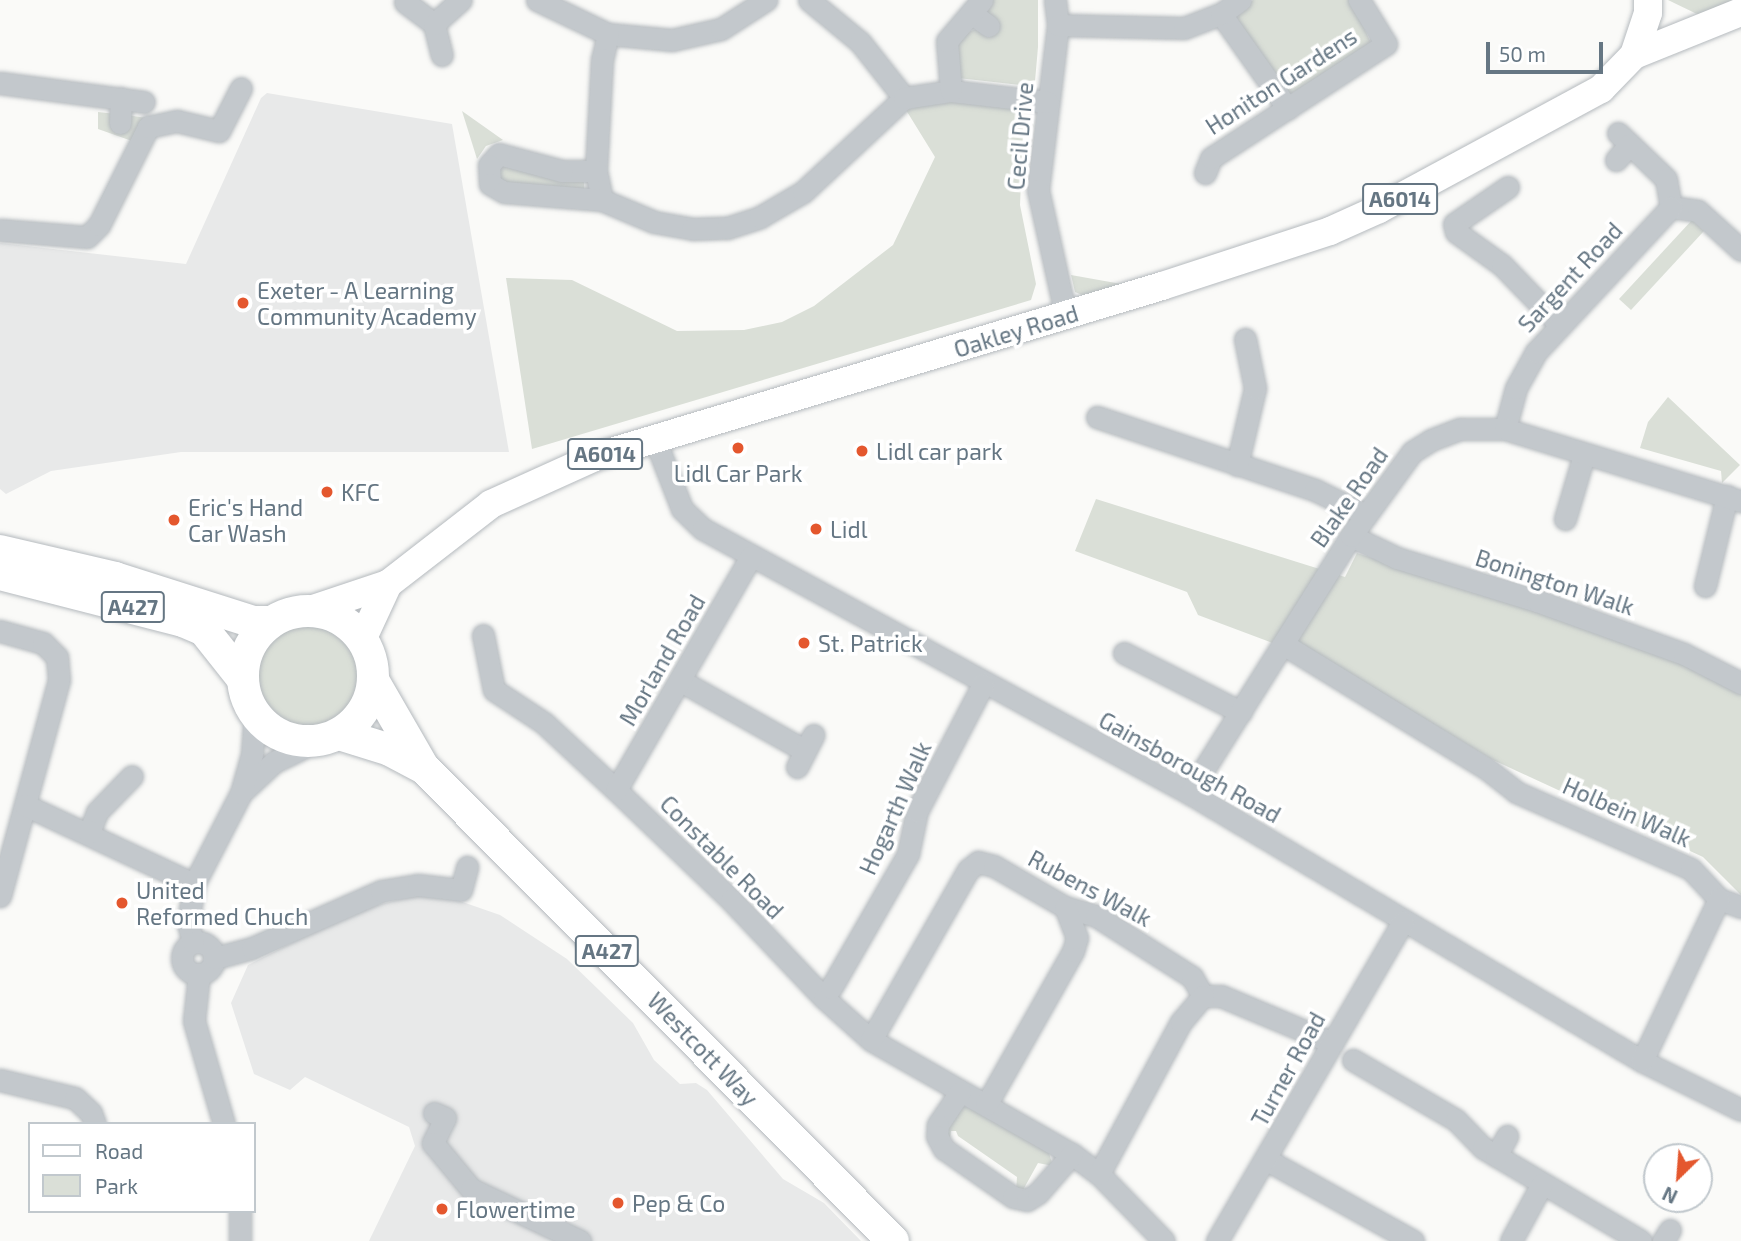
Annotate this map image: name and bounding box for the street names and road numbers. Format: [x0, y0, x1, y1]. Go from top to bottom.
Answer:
street label: Honiton Gardens [1200, 22, 1362, 140]
street label: Cecil Drive [1002, 81, 1038, 191]
road number: A6014 [1362, 182, 1438, 216]
street label: Sargent Road [1512, 216, 1628, 338]
street label: Oakley Road [950, 299, 1082, 363]
road number: A6014 [566, 436, 644, 472]
street label: Blake Road [1305, 442, 1393, 552]
street label: Bonington Walk [1472, 543, 1638, 621]
road number: A427 [100, 590, 166, 624]
street label: Morland Road [613, 590, 711, 730]
street label: Gainsborough Road [1094, 706, 1286, 828]
street label: Hogarth Walk [853, 737, 937, 879]
street label: Holbein Walk [1559, 771, 1695, 853]
street label: Constable Road [655, 790, 789, 924]
street label: Rubens Walk [1024, 844, 1156, 932]
road number: A427 [574, 934, 640, 968]
street label: Westcott Way [642, 986, 764, 1112]
street label: Turner Road [1245, 1007, 1331, 1131]

